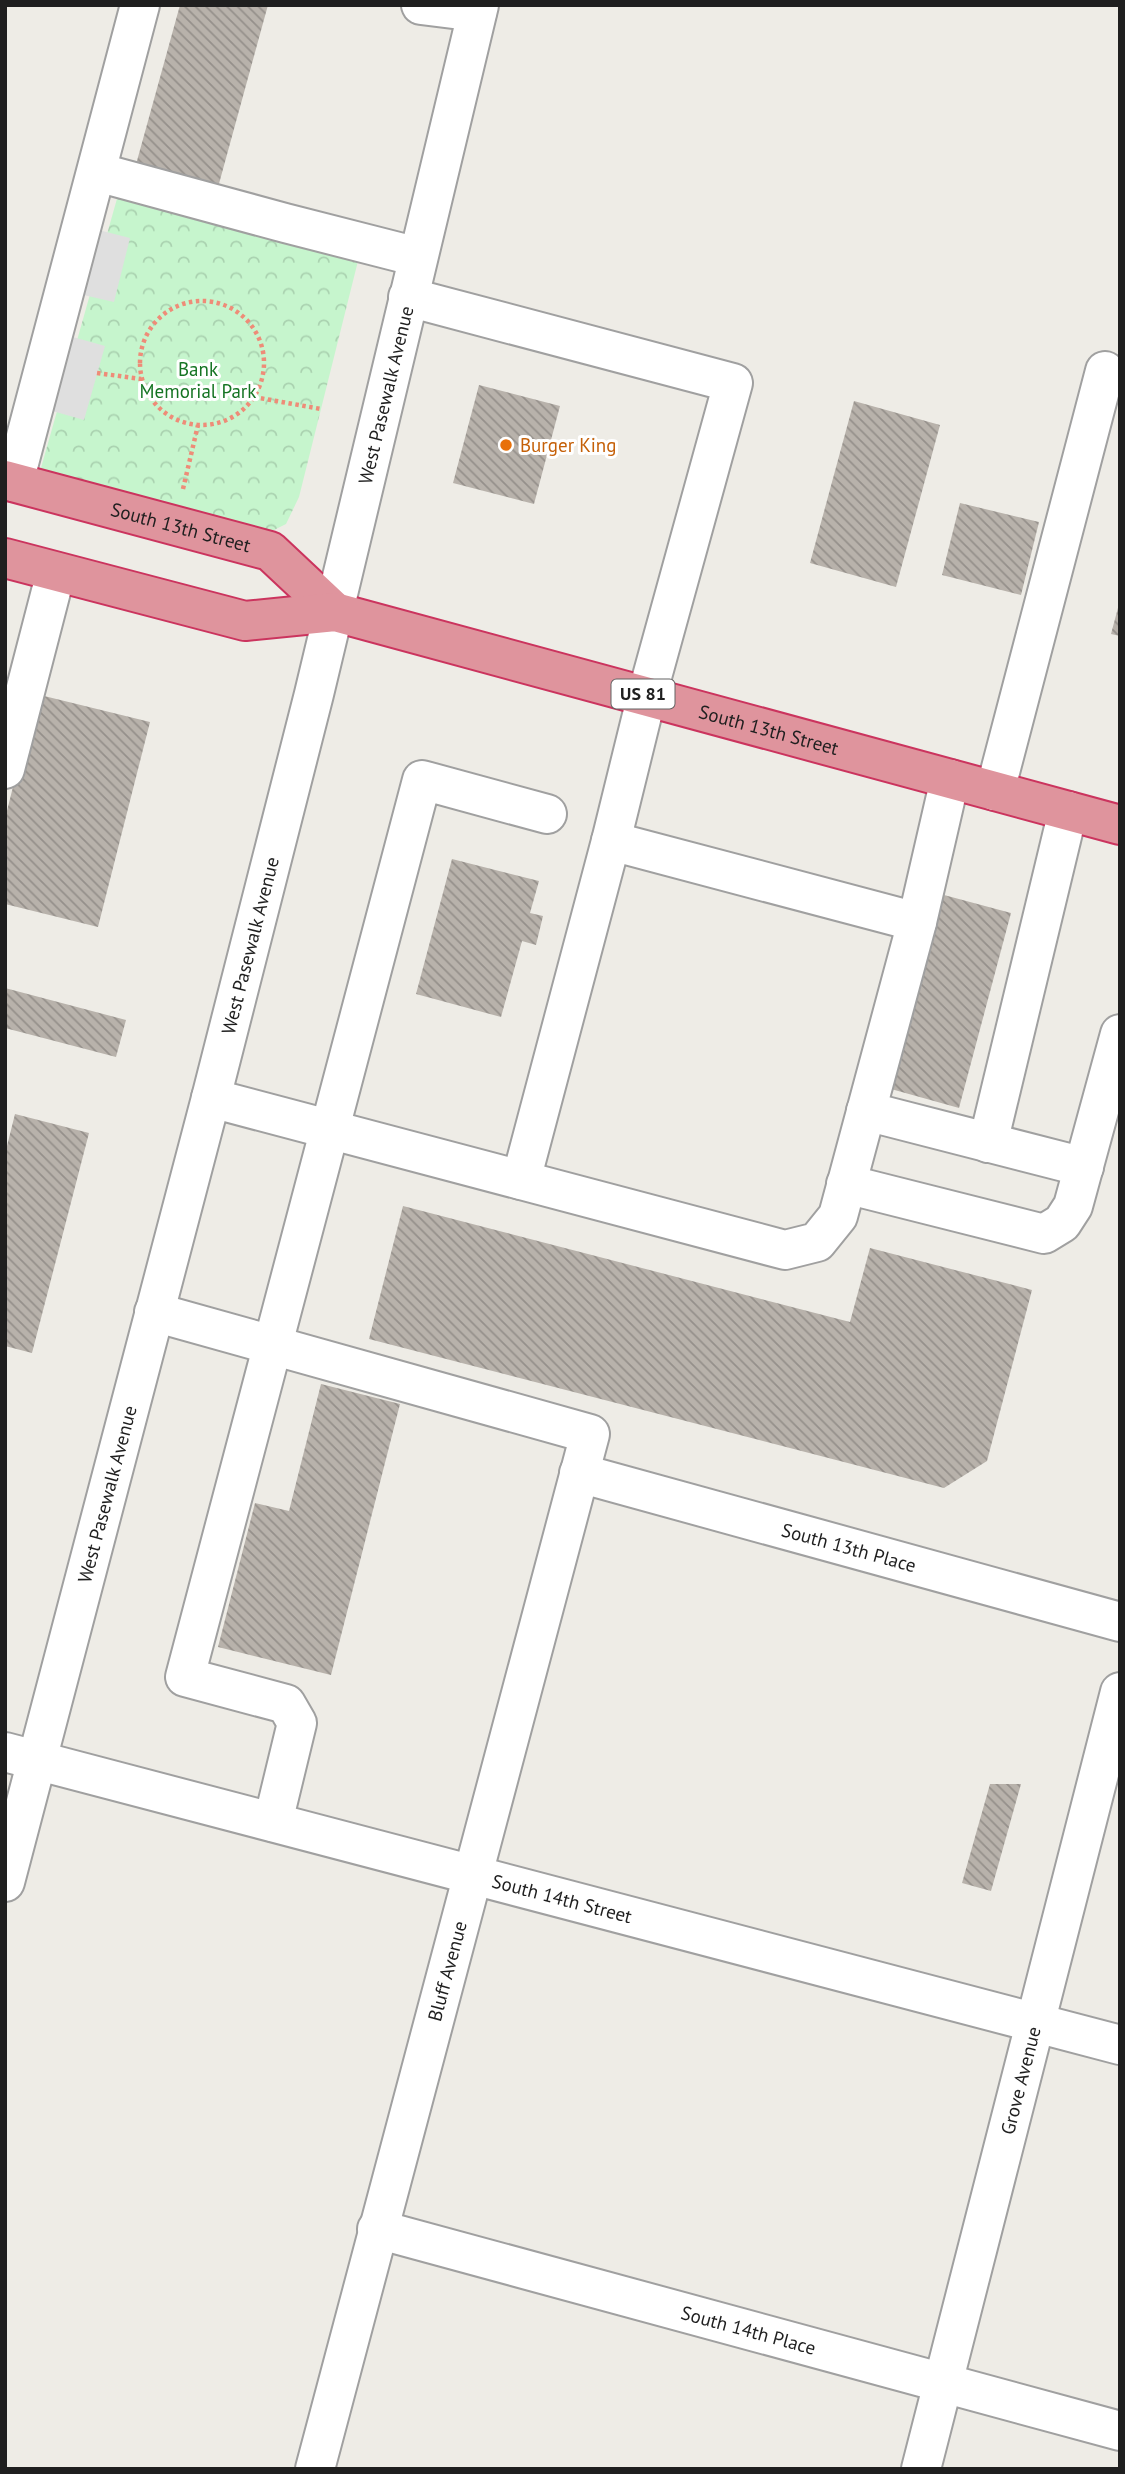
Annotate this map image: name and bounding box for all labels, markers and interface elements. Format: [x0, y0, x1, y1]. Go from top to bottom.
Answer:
street label: West Pasewalk Avenue [353, 304, 419, 486]
park label: Bank Memorial Park [140, 357, 256, 403]
place label: Burger King [520, 433, 616, 457]
marker: Burger King [498, 437, 514, 453]
street label: South 13th Street [108, 497, 254, 557]
road number: US 81 [612, 680, 674, 708]
street label: South 13th Street [696, 699, 842, 760]
street label: West Pasewalk Avenue [216, 854, 284, 1037]
street label: West Pasewalk Avenue [72, 1403, 142, 1585]
street label: South 13th Place [779, 1517, 919, 1577]
street label: South 14th Street [490, 1869, 635, 1928]
street label: Bluff Avenue [422, 1918, 472, 2024]
street label: Grove Avenue [995, 2024, 1046, 2137]
street label: South 14th Place [679, 2300, 819, 2360]

